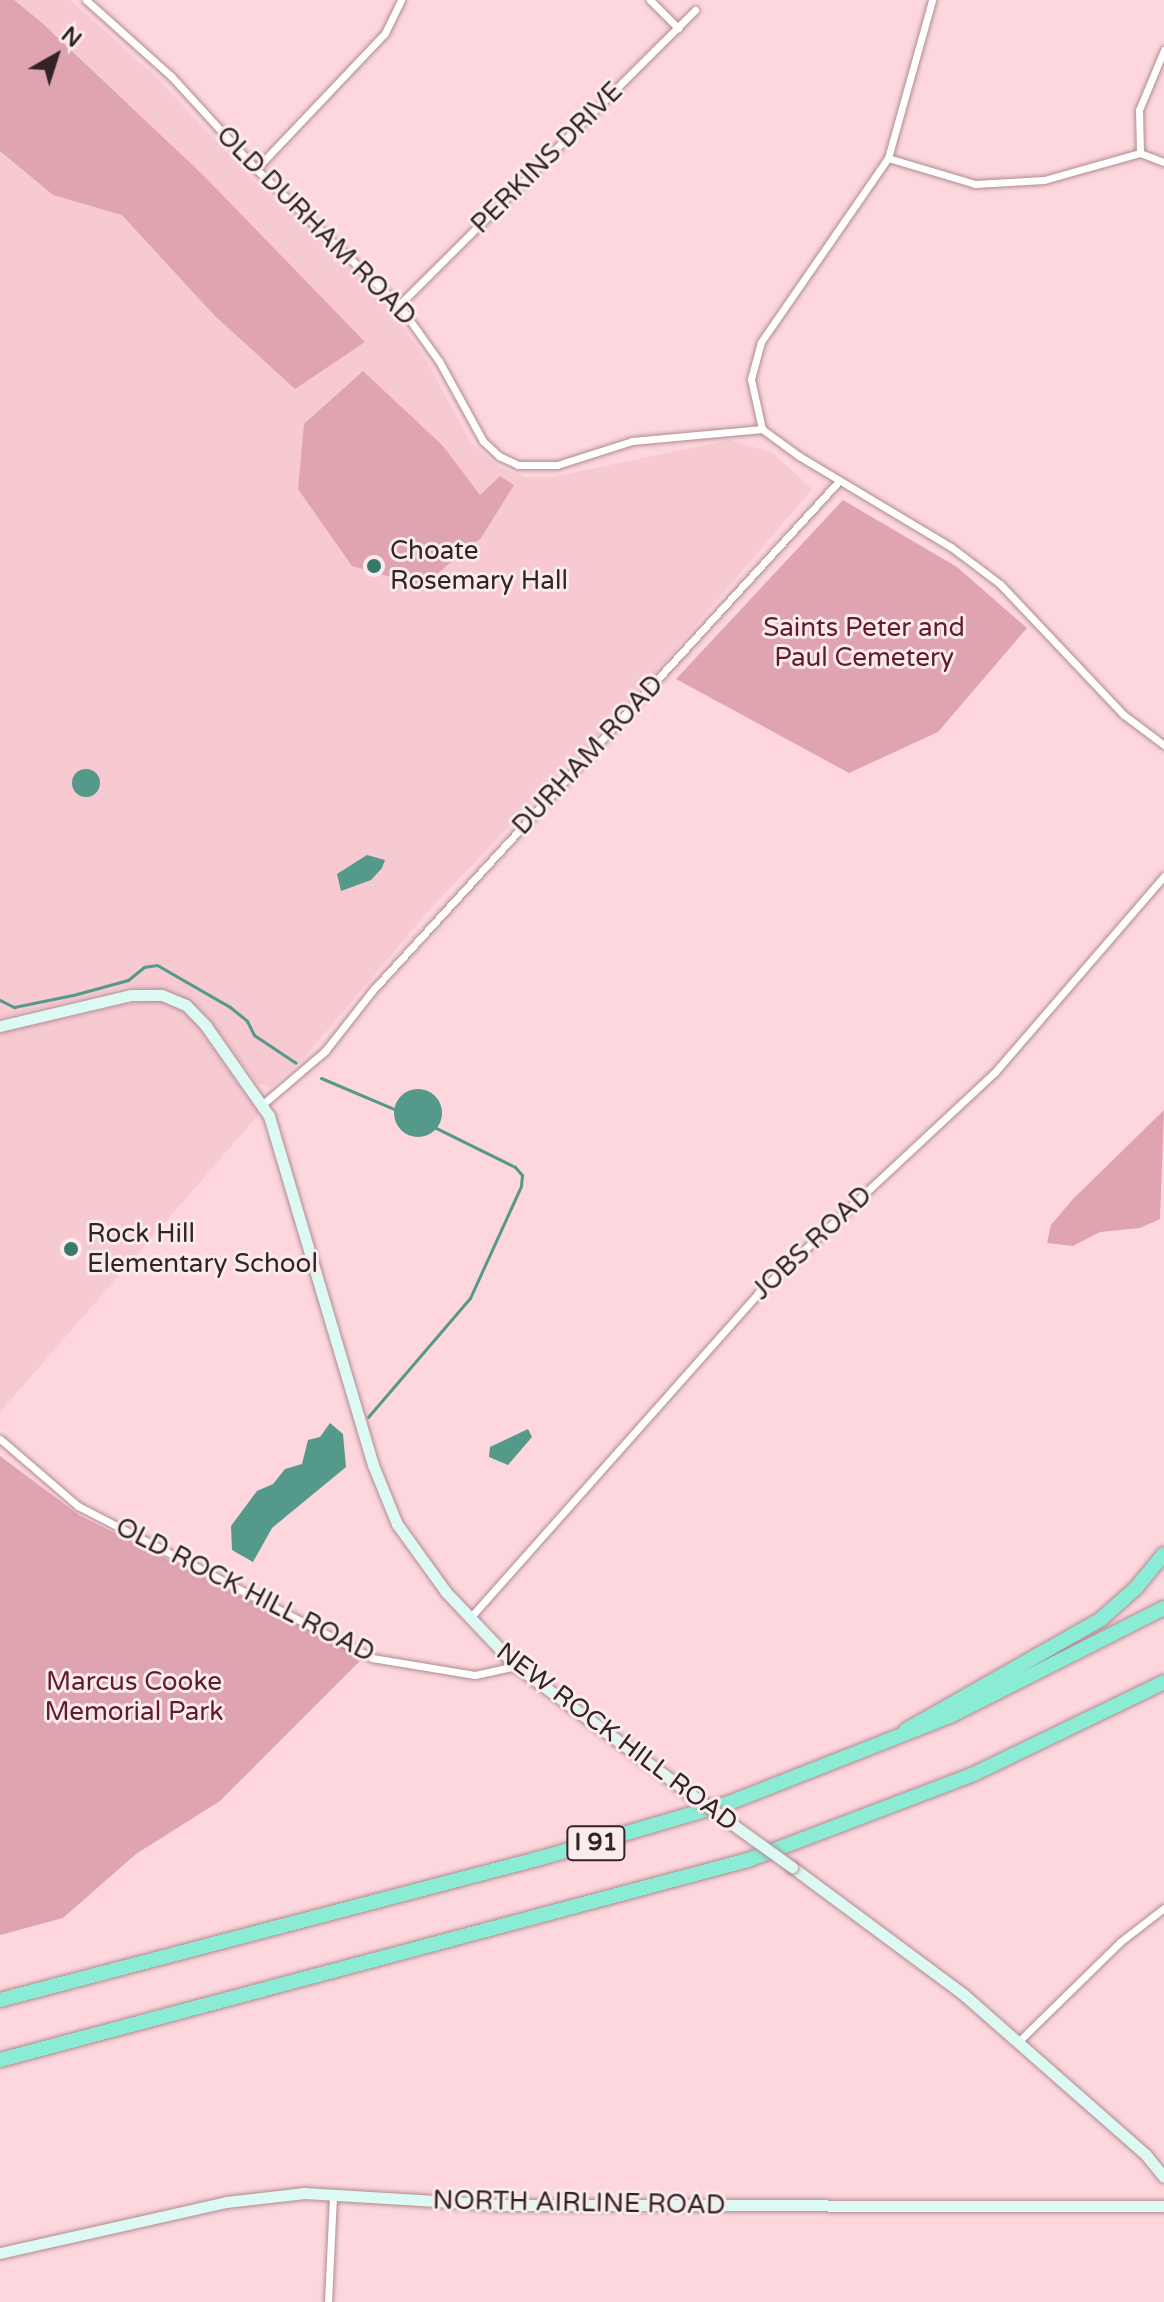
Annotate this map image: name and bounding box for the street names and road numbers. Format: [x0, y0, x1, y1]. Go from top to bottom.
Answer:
street label: PERKINS DRIVE [465, 76, 629, 240]
street label: OLD DURHAM ROAD [210, 120, 422, 332]
street label: DURHAM ROAD [506, 669, 670, 841]
street label: JOBS ROAD [746, 1180, 878, 1306]
street label: OLD ROCK HILL ROAD [110, 1511, 380, 1669]
street label: NEW ROCK HILL ROAD [490, 1636, 744, 1838]
road number: I 91 [566, 1823, 626, 1863]
street label: NORTH AIRLINE ROAD [432, 2185, 726, 2221]

